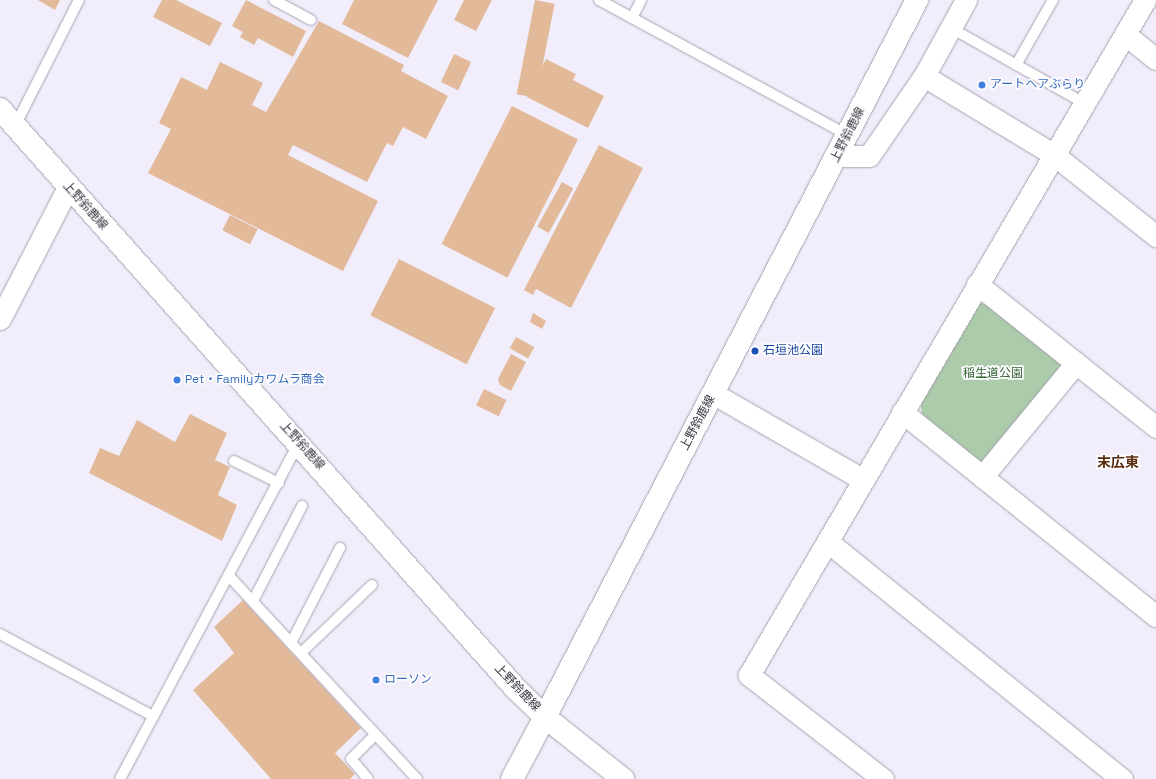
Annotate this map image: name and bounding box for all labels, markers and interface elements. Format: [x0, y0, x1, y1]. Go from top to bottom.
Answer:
place label: アートヘアぶらり [990, 78, 1085, 92]
marker: アートヘアぶらり [977, 80, 987, 90]
street label: 上野鈴鹿線 [828, 105, 868, 165]
street label: 上野鈴鹿線 [60, 179, 110, 233]
place label: 石垣池公園 [763, 344, 823, 358]
marker: 石垣池公園 [750, 346, 760, 356]
park label: 稲生道公園 [963, 367, 1023, 381]
place label: Pet・Familyカワムラ商会 [185, 373, 325, 387]
marker: Pet・Familyカワムラ商会 [172, 375, 182, 385]
street label: 上野鈴鹿線 [678, 393, 718, 453]
street label: 上野鈴鹿線 [277, 419, 327, 473]
district label: 末広東 [1097, 454, 1139, 470]
street label: 上野鈴鹿線 [491, 661, 543, 715]
place label: ローソン [384, 673, 432, 687]
marker: ローソン [371, 675, 381, 685]

